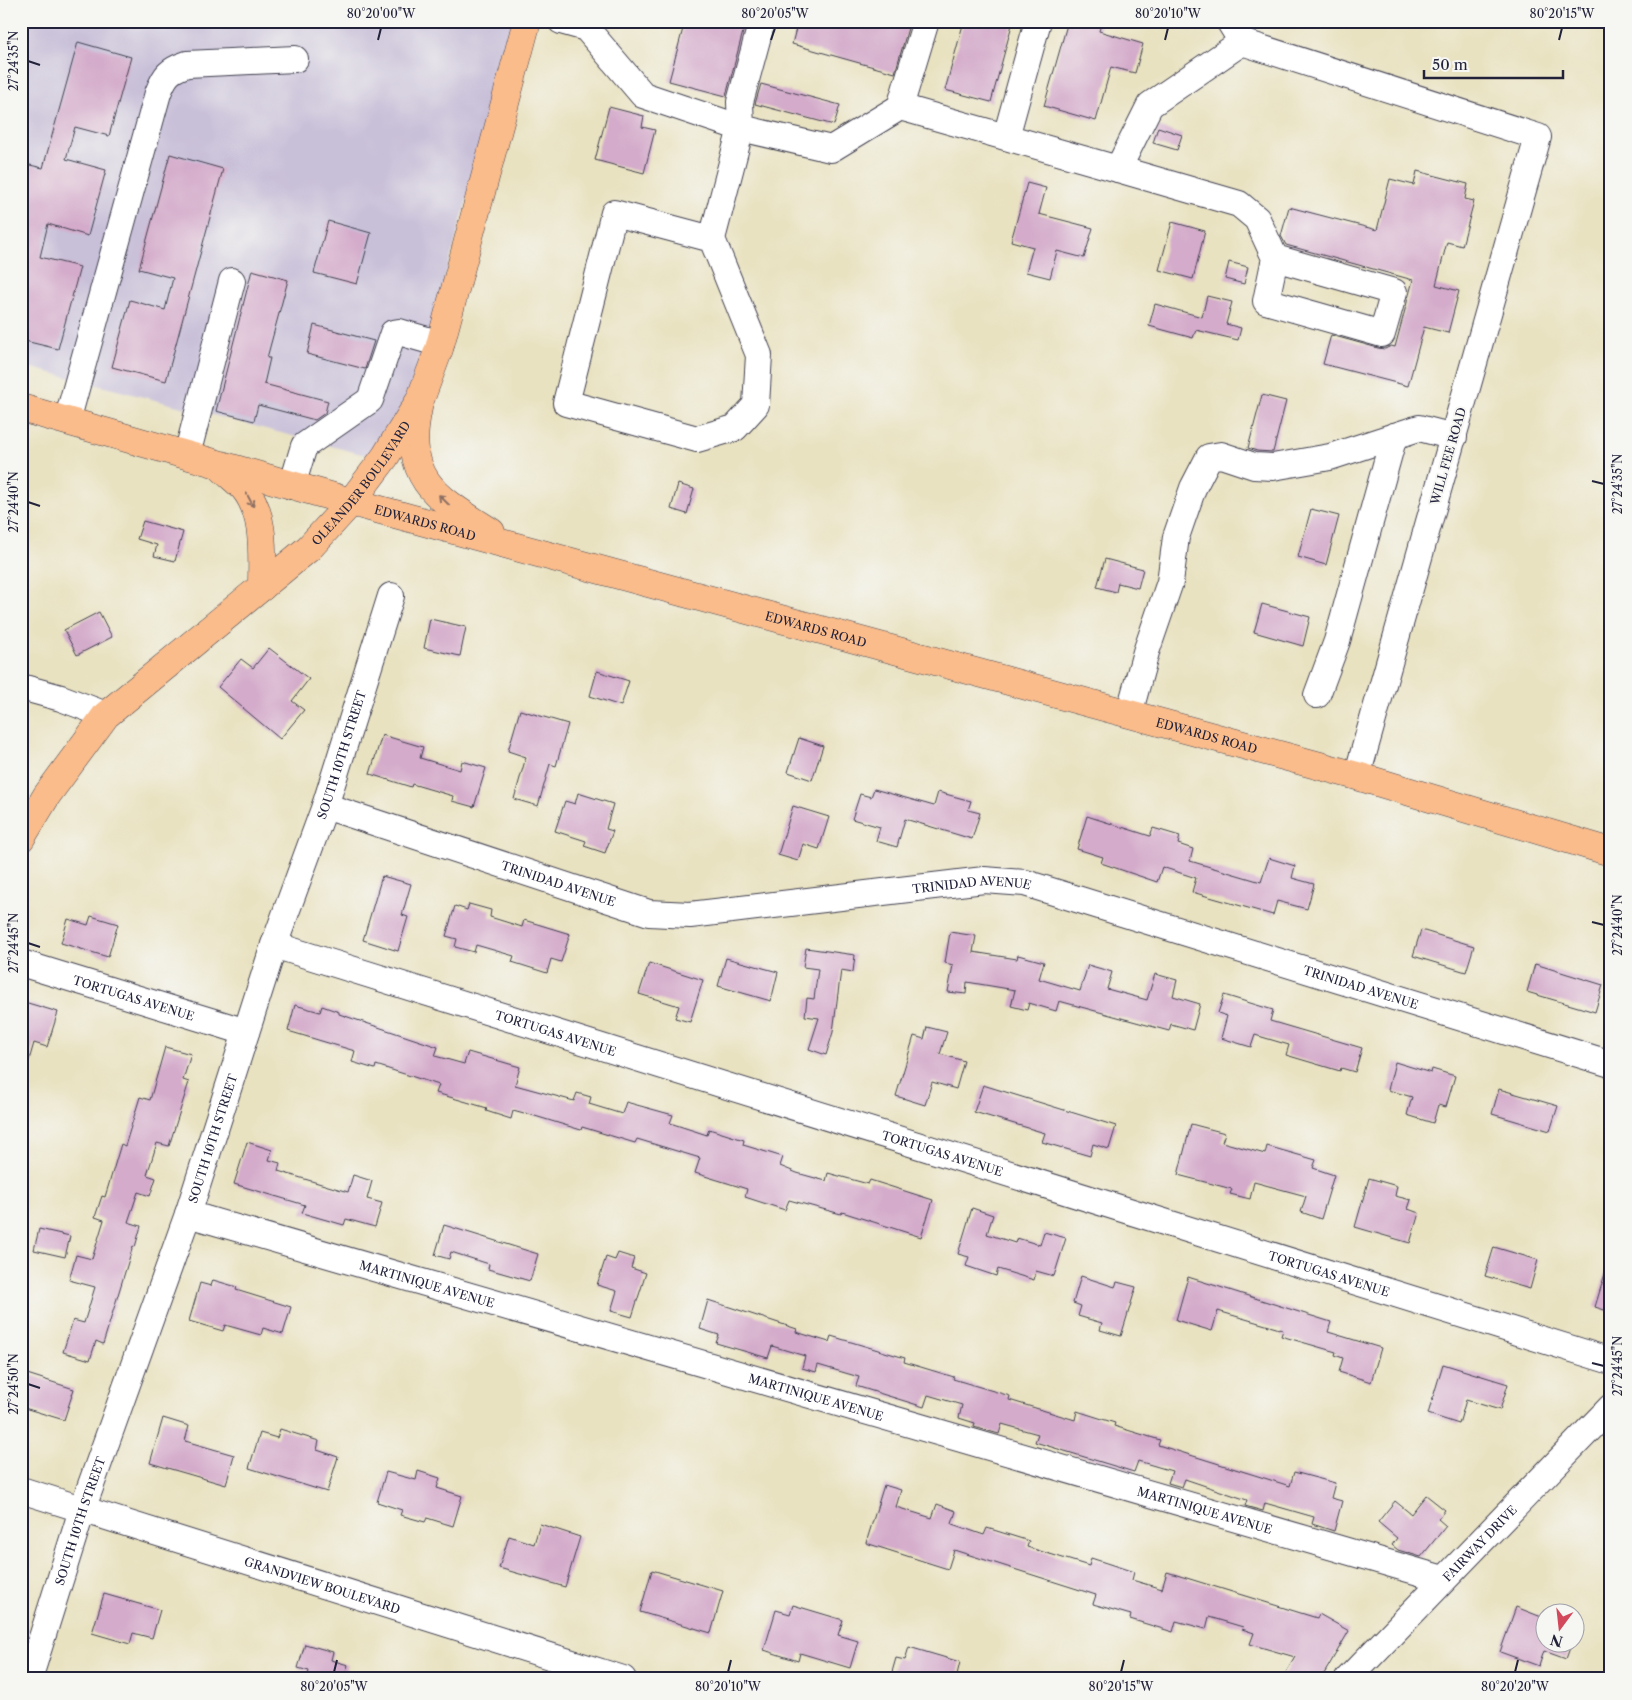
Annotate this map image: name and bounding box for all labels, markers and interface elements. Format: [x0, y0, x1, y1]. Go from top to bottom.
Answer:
text: 80°20'00"W [347, 6, 416, 21]
text: 80°20'05"W [741, 6, 810, 21]
text: 80°20'10"W [1135, 6, 1202, 21]
text: 80°20'15"W [1530, 6, 1595, 21]
text: 27°24'35"N [6, 31, 21, 91]
scale bar [1424, 48, 1563, 80]
text: 50 m [1432, 55, 1468, 74]
street label: WILL FEE ROAD [1427, 405, 1469, 507]
street label: OLEANDER BOULEVARD [308, 418, 413, 548]
text: 27°24'35"N [1610, 454, 1625, 514]
text: 27°24'40"N [6, 471, 21, 533]
one-way arrow [246, 492, 256, 506]
one-way arrow [438, 494, 450, 506]
street label: EDWARDS ROAD [373, 501, 478, 543]
street label: EDWARDS ROAD [764, 608, 869, 650]
street label: SOUTH 10TH STREET [313, 688, 369, 821]
street label: EDWARDS ROAD [1154, 714, 1259, 756]
street label: TRINIDAD AVENUE [499, 857, 618, 909]
street label: TRINIDAD AVENUE [911, 872, 1033, 896]
text: 27°24'40"N [1610, 894, 1625, 956]
text: 27°24'45"N [6, 913, 21, 973]
street label: TRINIDAD AVENUE [1301, 962, 1420, 1012]
street label: TORTUGAS AVENUE [71, 972, 196, 1023]
street label: TORTUGAS AVENUE [493, 1007, 618, 1059]
street label: SOUTH 10TH STREET [185, 1072, 240, 1205]
street label: TORTUGAS AVENUE [880, 1127, 1005, 1179]
street label: TORTUGAS AVENUE [1267, 1247, 1392, 1299]
street label: MARTINIQUE AVENUE [358, 1257, 496, 1310]
text: 27°24'45"N [1610, 1336, 1625, 1396]
text: 27°24'50"N [6, 1353, 21, 1415]
street label: MARTINIQUE AVENUE [747, 1370, 885, 1423]
street label: SOUTH 10TH STREET [51, 1455, 108, 1587]
street label: MARTINIQUE AVENUE [1136, 1483, 1274, 1536]
street label: FAIRWAY DRIVE [1439, 1502, 1520, 1584]
street label: GRANDVIEW BOULEVARD [243, 1553, 403, 1616]
north arrow [1534, 1602, 1584, 1652]
text: N [1548, 1630, 1565, 1651]
text: 80°20'05"W [300, 1679, 369, 1694]
text: 80°20'10"W [695, 1679, 762, 1694]
text: 80°20'15"W [1089, 1679, 1154, 1694]
text: 80°20'20"W [1481, 1679, 1550, 1694]

